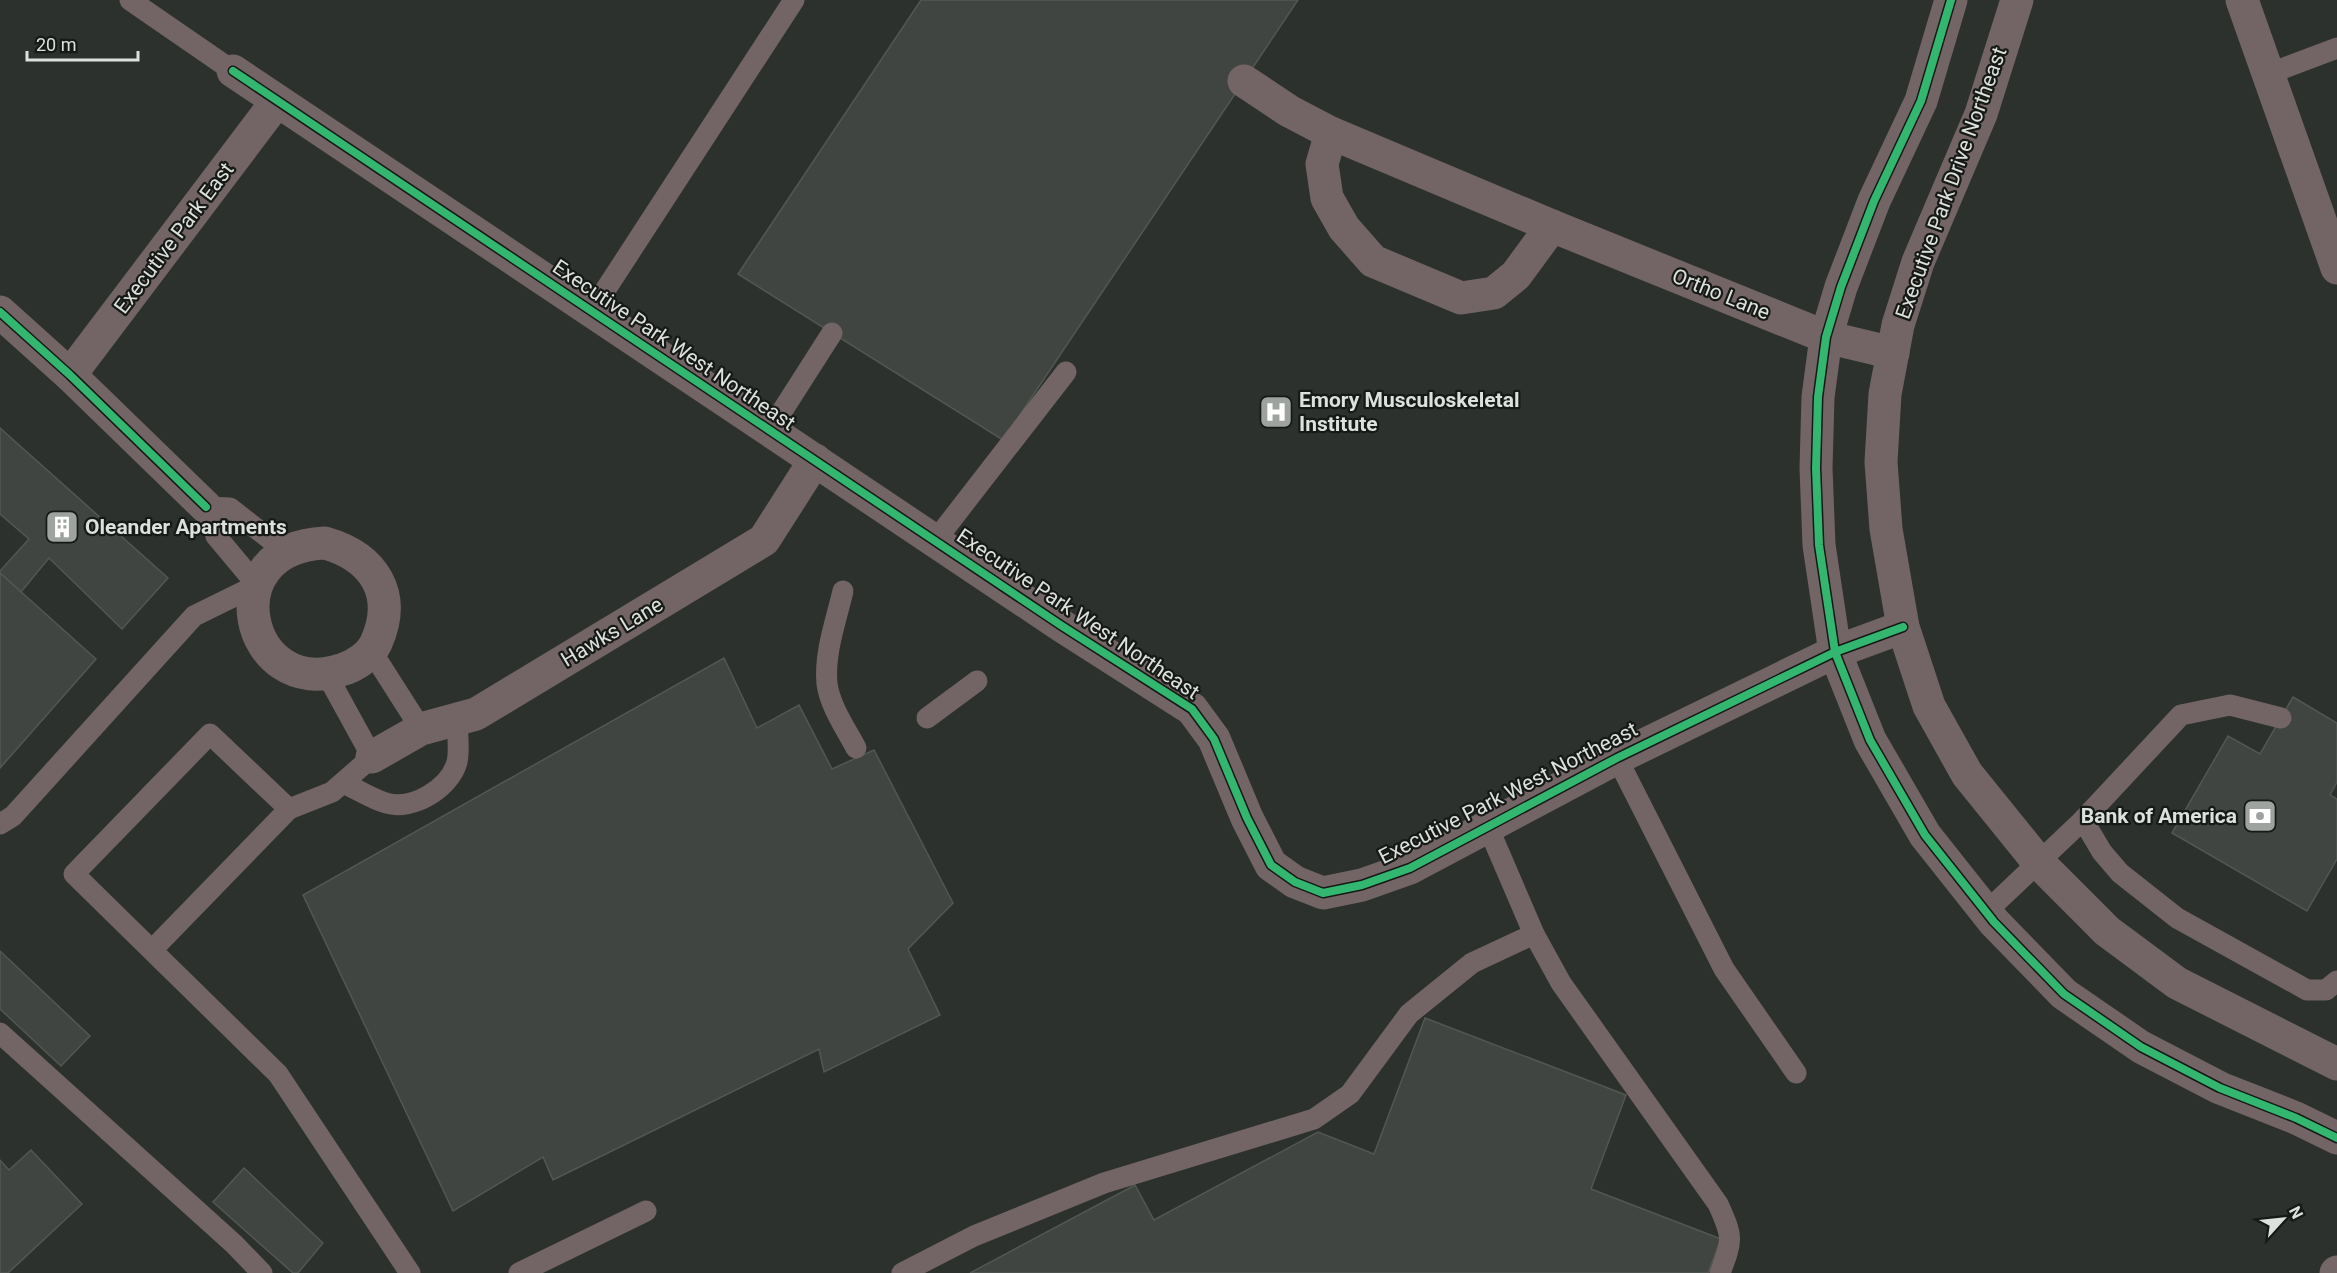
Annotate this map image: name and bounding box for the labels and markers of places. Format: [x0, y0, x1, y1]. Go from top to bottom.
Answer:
place label: Emory Musculoskeletal Institute [1299, 388, 1520, 436]
hospital icon: Emory Musculoskeletal Institute [1258, 394, 1294, 430]
building icon: Oleander Apartments [44, 509, 80, 545]
place label: Oleander Apartments [85, 515, 287, 539]
bank icon: Bank of America [2242, 798, 2278, 834]
place label: Bank of America [2081, 804, 2237, 828]

